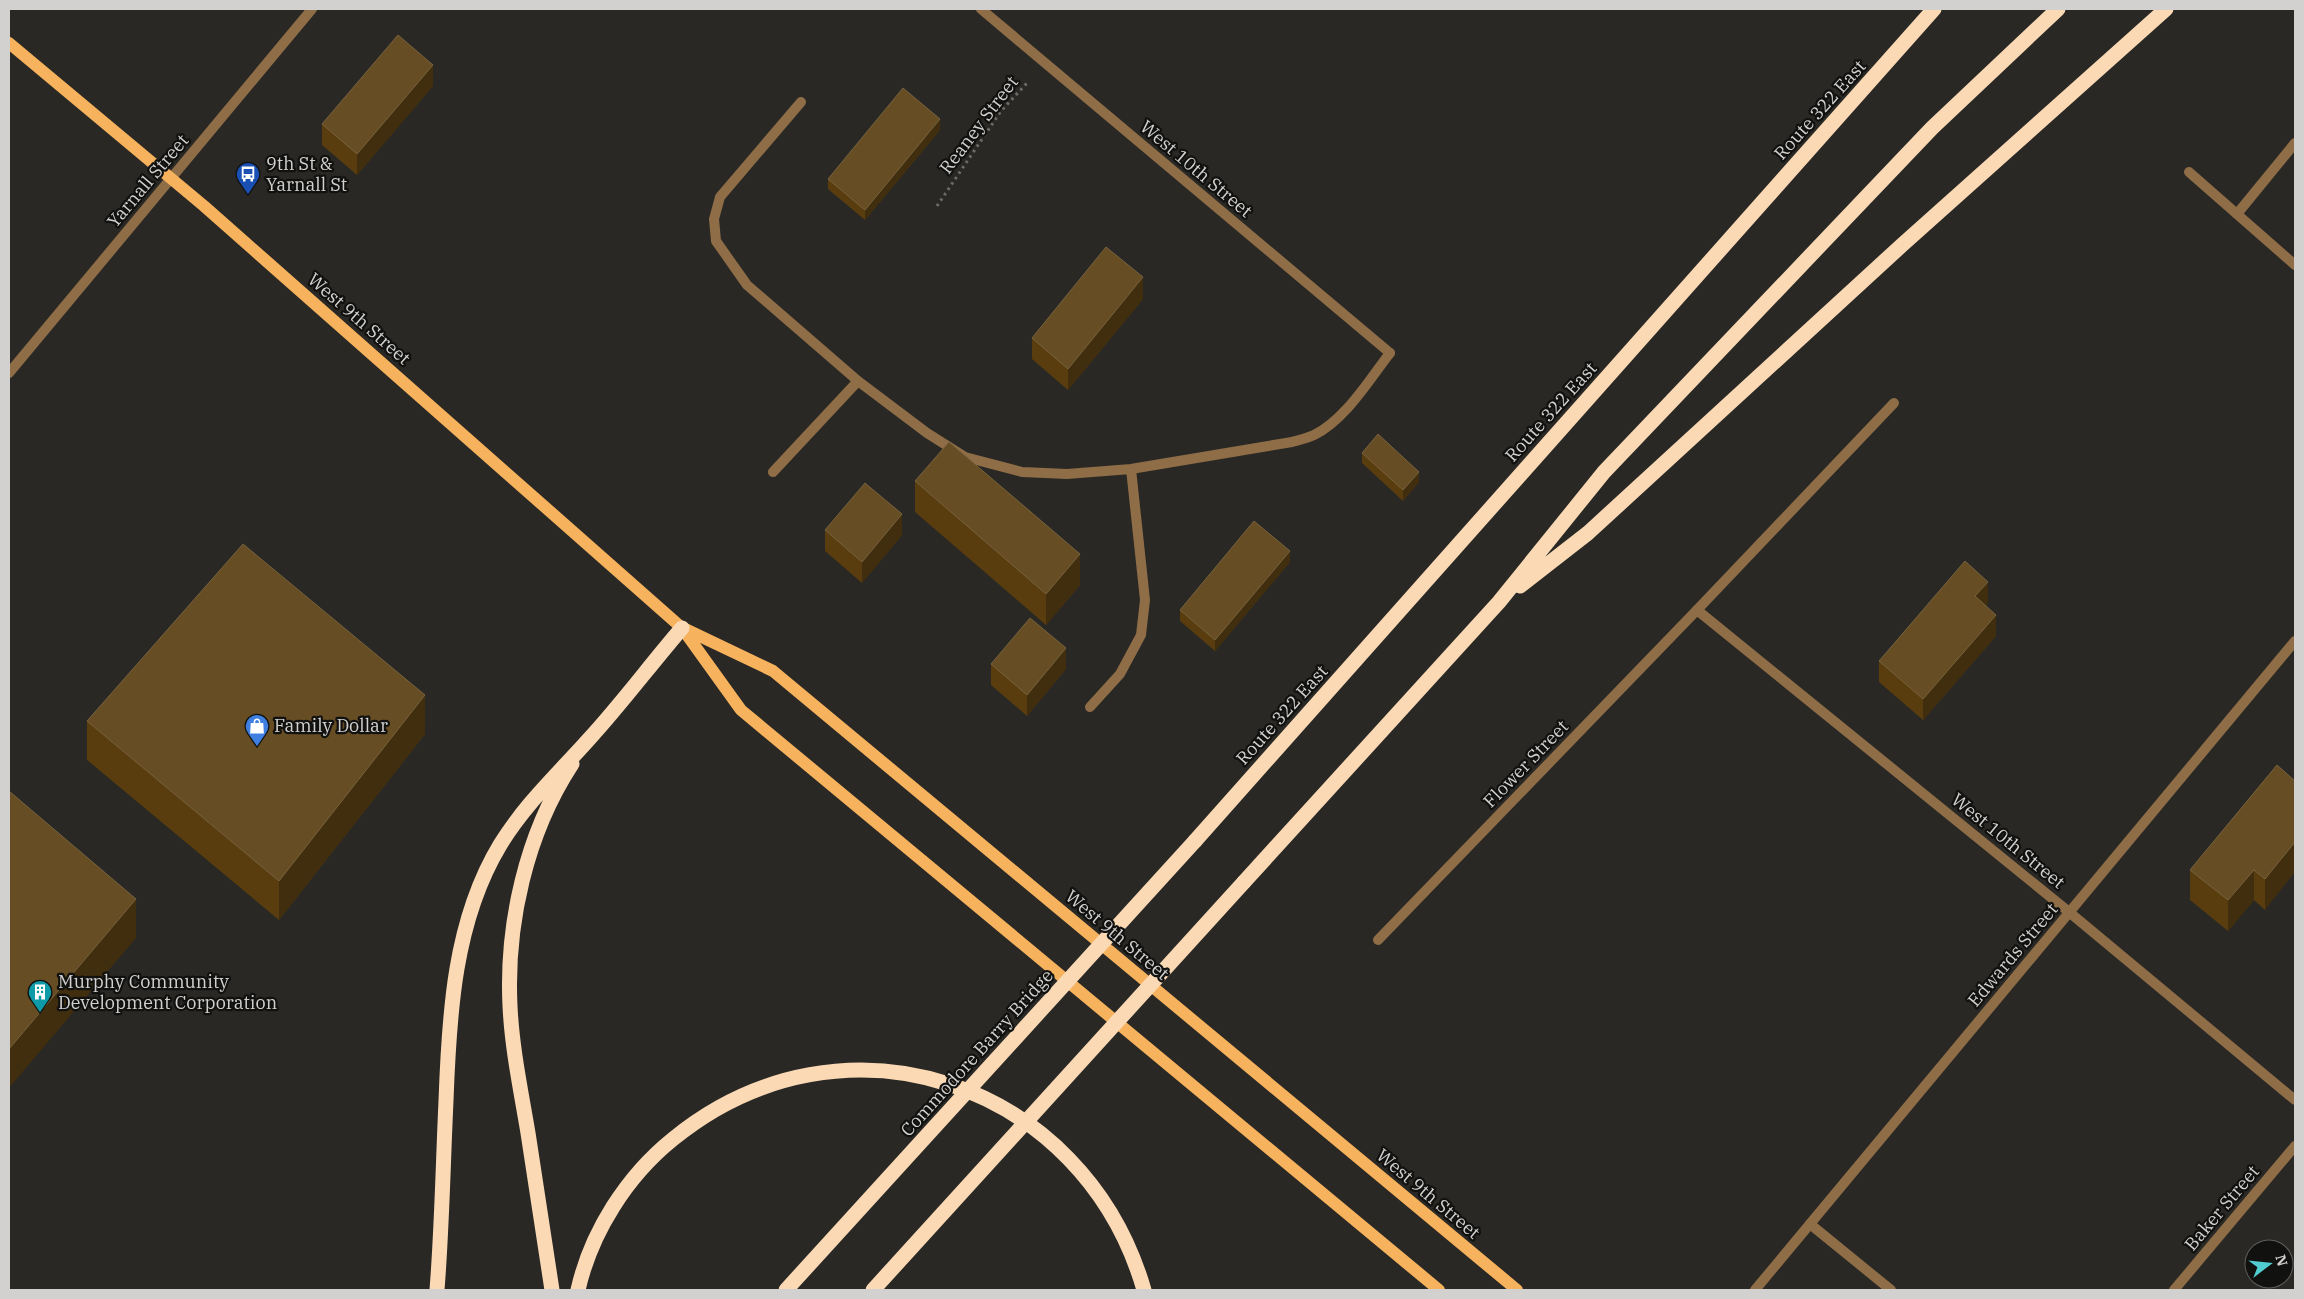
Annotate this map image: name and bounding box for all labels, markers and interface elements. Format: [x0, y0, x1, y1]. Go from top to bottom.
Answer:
street label: Route 322 East [1769, 55, 1870, 164]
street label: Reaney Street [934, 71, 1023, 178]
street label: West 10th Street [1136, 115, 1257, 222]
street label: Yarnall Street [102, 129, 193, 232]
place label: 9th St & Yarnall St [266, 152, 347, 196]
bus stop icon: 9th St & Yarnall St [235, 161, 261, 195]
street label: West 9th Street [303, 268, 415, 369]
street label: Route 322 East [1500, 357, 1601, 466]
street label: Route 322 East [1231, 660, 1332, 769]
shop icon: Family Dollar [244, 713, 270, 747]
place label: Family Dollar [274, 714, 388, 737]
street label: Flower Street [1478, 715, 1573, 812]
street label: West 10th Street [1947, 788, 2070, 893]
street label: West 9th Street [1061, 884, 1174, 985]
street label: Edwards Street [1963, 898, 2063, 1011]
street label: Commodore Barry Bridge [895, 964, 1058, 1141]
place label: Murphy Community Development Corporation [58, 970, 277, 1014]
building icon: Murphy Community Development Corporation [27, 979, 53, 1013]
street label: West 9th Street [1372, 1143, 1485, 1244]
street label: Baker Street [2179, 1160, 2264, 1255]
north arrow [2244, 1239, 2294, 1289]
text: N [2271, 1253, 2292, 1268]

